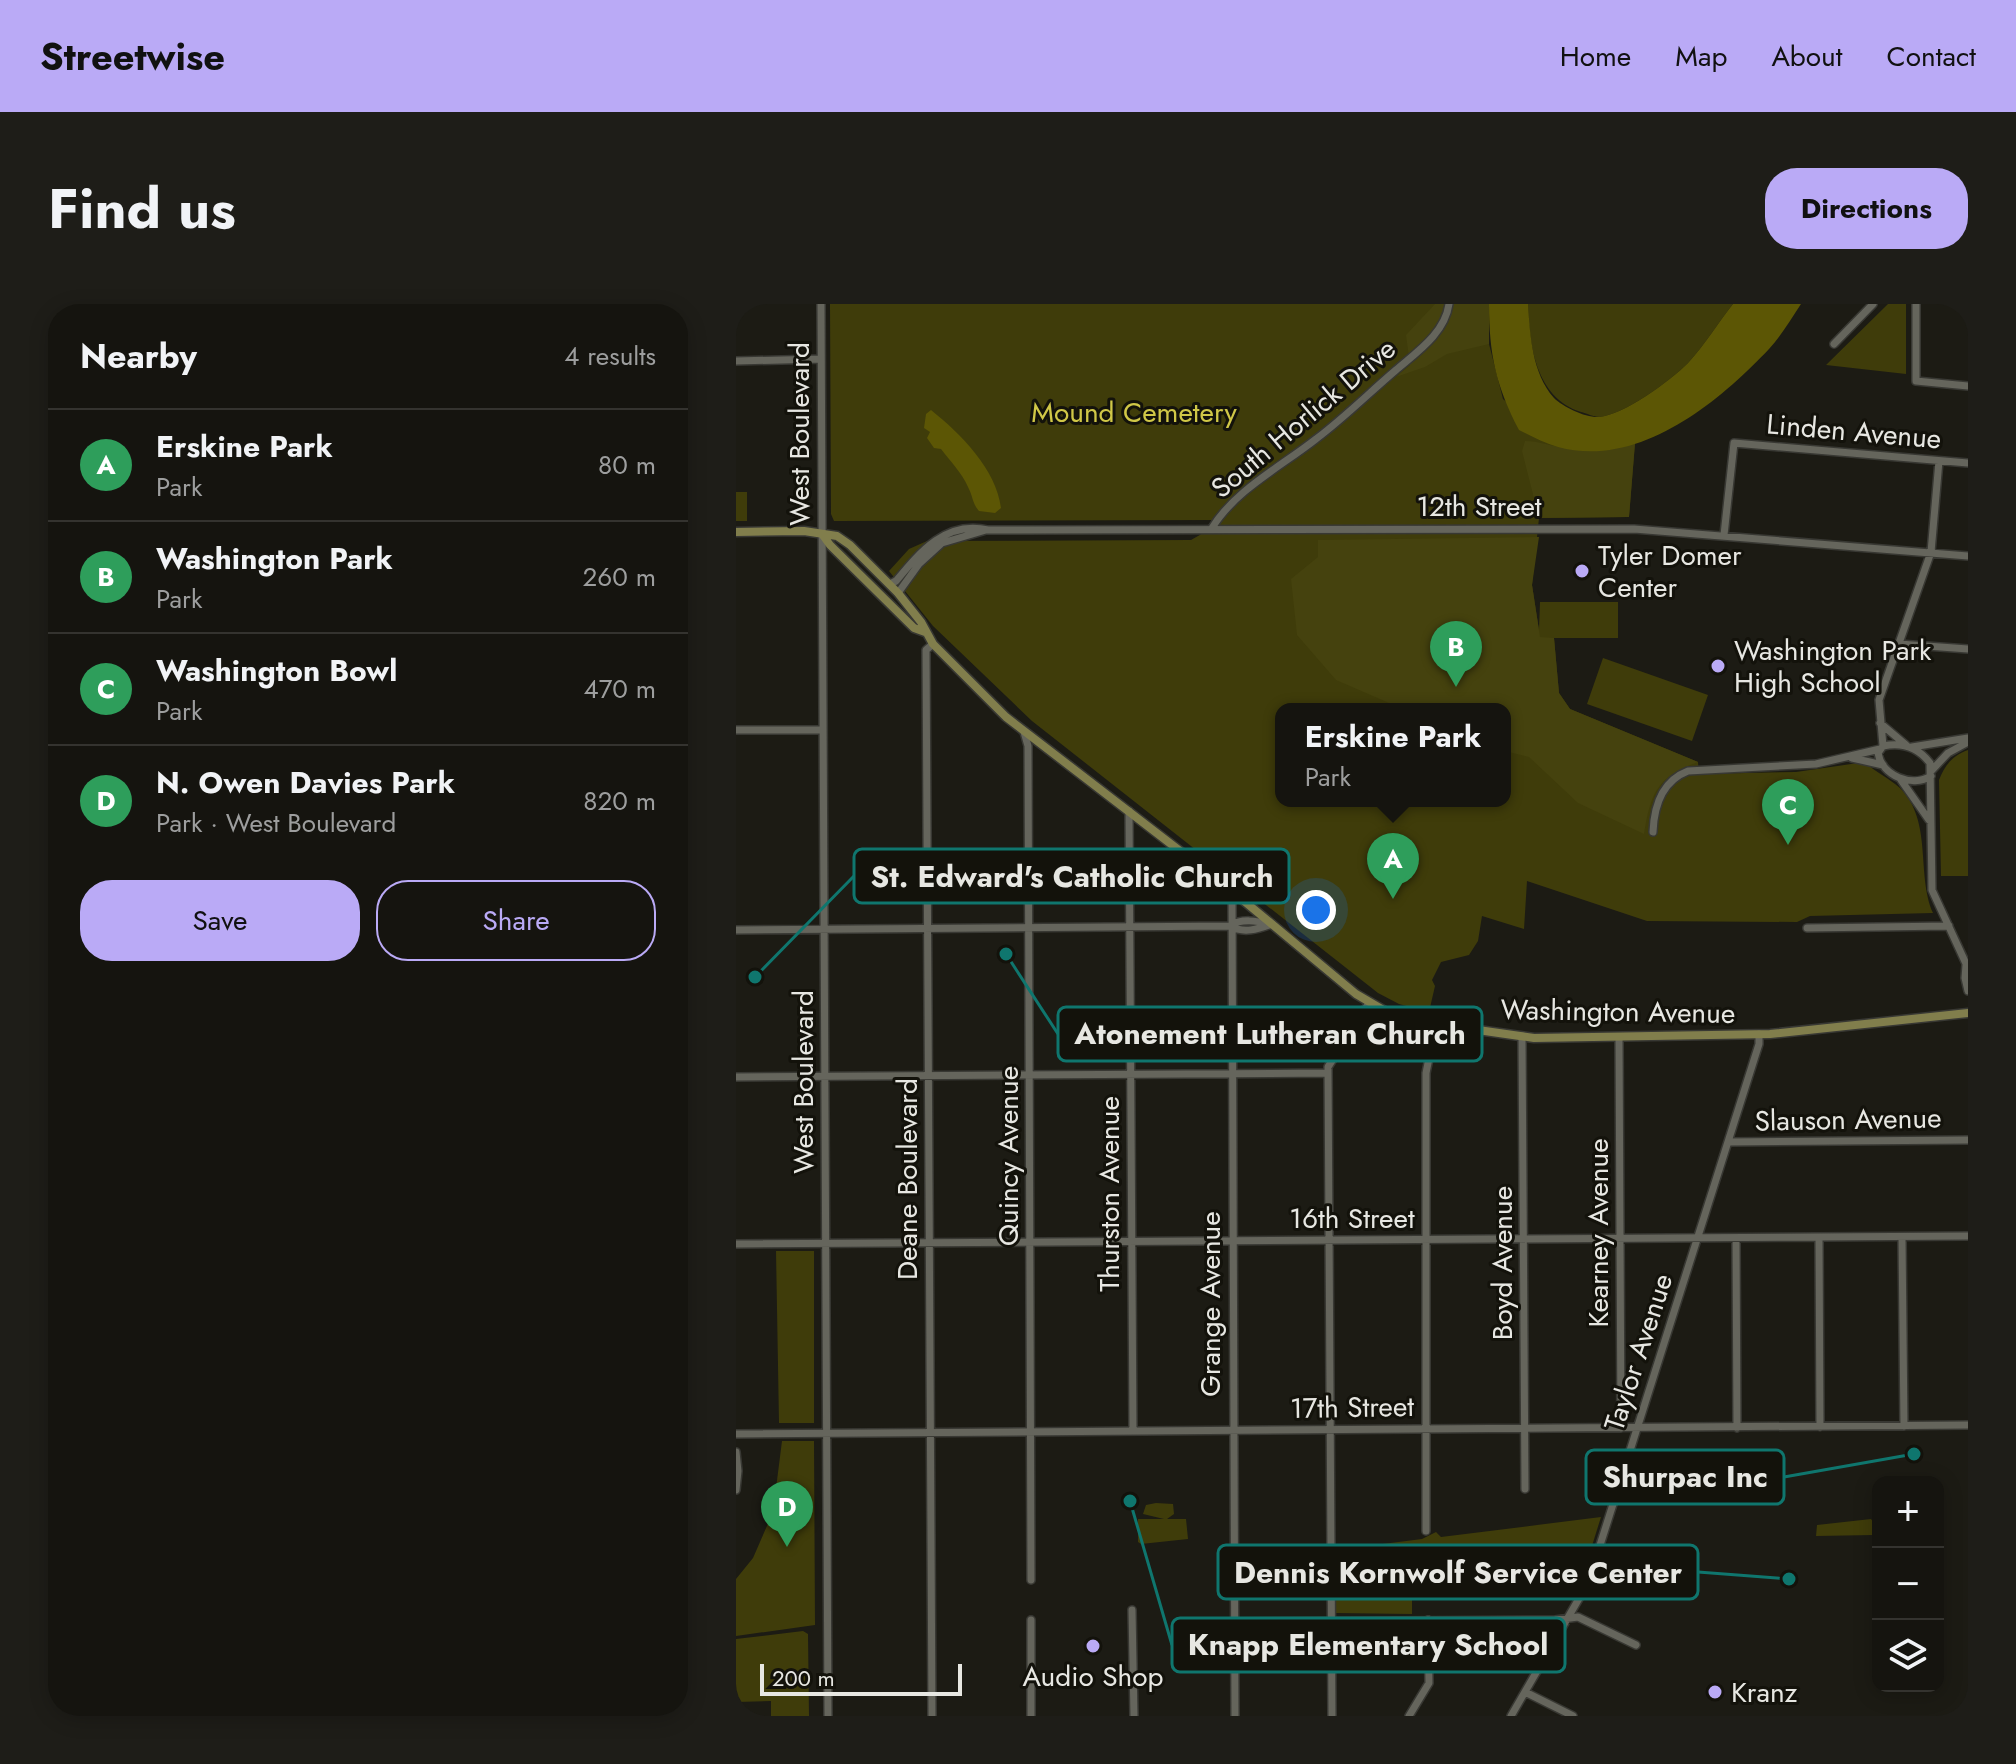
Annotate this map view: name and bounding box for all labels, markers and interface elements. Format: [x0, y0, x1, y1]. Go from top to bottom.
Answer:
text: Streetwise [40, 29, 225, 84]
text: Home [1560, 36, 1631, 77]
text: Map [1675, 36, 1727, 77]
text: About [1771, 36, 1843, 77]
text: Contact [1887, 36, 1976, 77]
text: Find us [48, 168, 236, 249]
button: Directions [1765, 168, 1968, 249]
street label: South Horlick Drive [1202, 329, 1405, 508]
text: Nearby [80, 332, 197, 381]
text: 4 results [564, 337, 656, 375]
street label: West Boulevard [779, 342, 820, 526]
park label: Mound Cemetery [1031, 392, 1237, 433]
street label: Linden Avenue [1765, 403, 1943, 460]
text: Erskine Park [156, 425, 333, 468]
text: A [96, 446, 116, 484]
text: 80 m [598, 446, 656, 484]
text: Park [156, 468, 202, 506]
street label: 12th Street [1416, 486, 1542, 527]
place label: Tyler Domer Center [1598, 535, 1742, 608]
text: Washington Park [156, 537, 393, 580]
text: B [97, 558, 115, 596]
text: 260 m [583, 558, 656, 596]
marker: Tyler Domer Center [1573, 562, 1591, 580]
text: Park [156, 580, 202, 618]
pin: B [1430, 621, 1482, 687]
place label: Washington Park High School [1734, 630, 1932, 703]
text: Washington Bowl [156, 649, 397, 692]
marker: Washington Park High School [1709, 657, 1727, 675]
text: C [97, 670, 115, 708]
text: 470 m [584, 670, 656, 708]
text: Park [156, 692, 202, 730]
popup [1275, 703, 1511, 807]
text: Erskine Park [1305, 715, 1481, 758]
text: Park [1305, 758, 1351, 796]
text: N. Owen Davies Park [156, 761, 455, 804]
pin: C [1762, 779, 1814, 845]
text: D [96, 782, 116, 820]
text: 820 m [583, 782, 656, 820]
text: Park · West Boulevard [156, 804, 396, 842]
pin: A [1367, 833, 1419, 899]
callout: St. Edward's Catholic Church [854, 849, 1289, 903]
text: St. Edward's Catholic Church [870, 855, 1274, 898]
button: Save [80, 880, 360, 961]
button: Share [376, 880, 656, 961]
your location [1296, 890, 1336, 930]
street label: Washington Avenue [1500, 989, 1736, 1034]
street label: West Boulevard [783, 990, 824, 1174]
callout: Atonement Lutheran Church [1058, 1007, 1482, 1061]
text: Atonement Lutheran Church [1073, 1012, 1466, 1055]
street label: Quincy Avenue [988, 1066, 1029, 1246]
street label: Deane Boulevard [887, 1078, 928, 1280]
street label: Thurston Avenue [1089, 1096, 1130, 1292]
street label: Slauson Avenue [1754, 1097, 1942, 1142]
street label: Kearney Avenue [1578, 1138, 1619, 1328]
street label: Boyd Avenue [1482, 1186, 1523, 1340]
street label: 16th Street [1289, 1198, 1415, 1239]
street label: Grange Avenue [1190, 1211, 1231, 1397]
street label: Taylor Avenue [1594, 1268, 1683, 1436]
street label: 17th Street [1290, 1386, 1415, 1429]
callout: Shurpac Inc [1586, 1450, 1784, 1504]
text: Shurpac Inc [1602, 1455, 1768, 1498]
map controls [1872, 1476, 1944, 1692]
button: + [1872, 1476, 1944, 1548]
pin: D [761, 1481, 813, 1547]
callout: Dennis Kornwolf Service Center [1218, 1545, 1698, 1599]
button: − [1872, 1548, 1944, 1620]
text: Dennis Kornwolf Service Center [1234, 1551, 1683, 1594]
callout: Knapp Elementary School [1172, 1618, 1565, 1672]
button: layers [1872, 1620, 1944, 1692]
text: Knapp Elementary School [1188, 1623, 1548, 1666]
marker: Audio Shop [1084, 1637, 1102, 1655]
place label: Audio Shop [1023, 1656, 1163, 1697]
scale bar [760, 1660, 962, 1696]
text: 200 m [772, 1662, 835, 1694]
place label: Kranz [1731, 1672, 1798, 1713]
marker: Kranz [1706, 1683, 1724, 1701]

